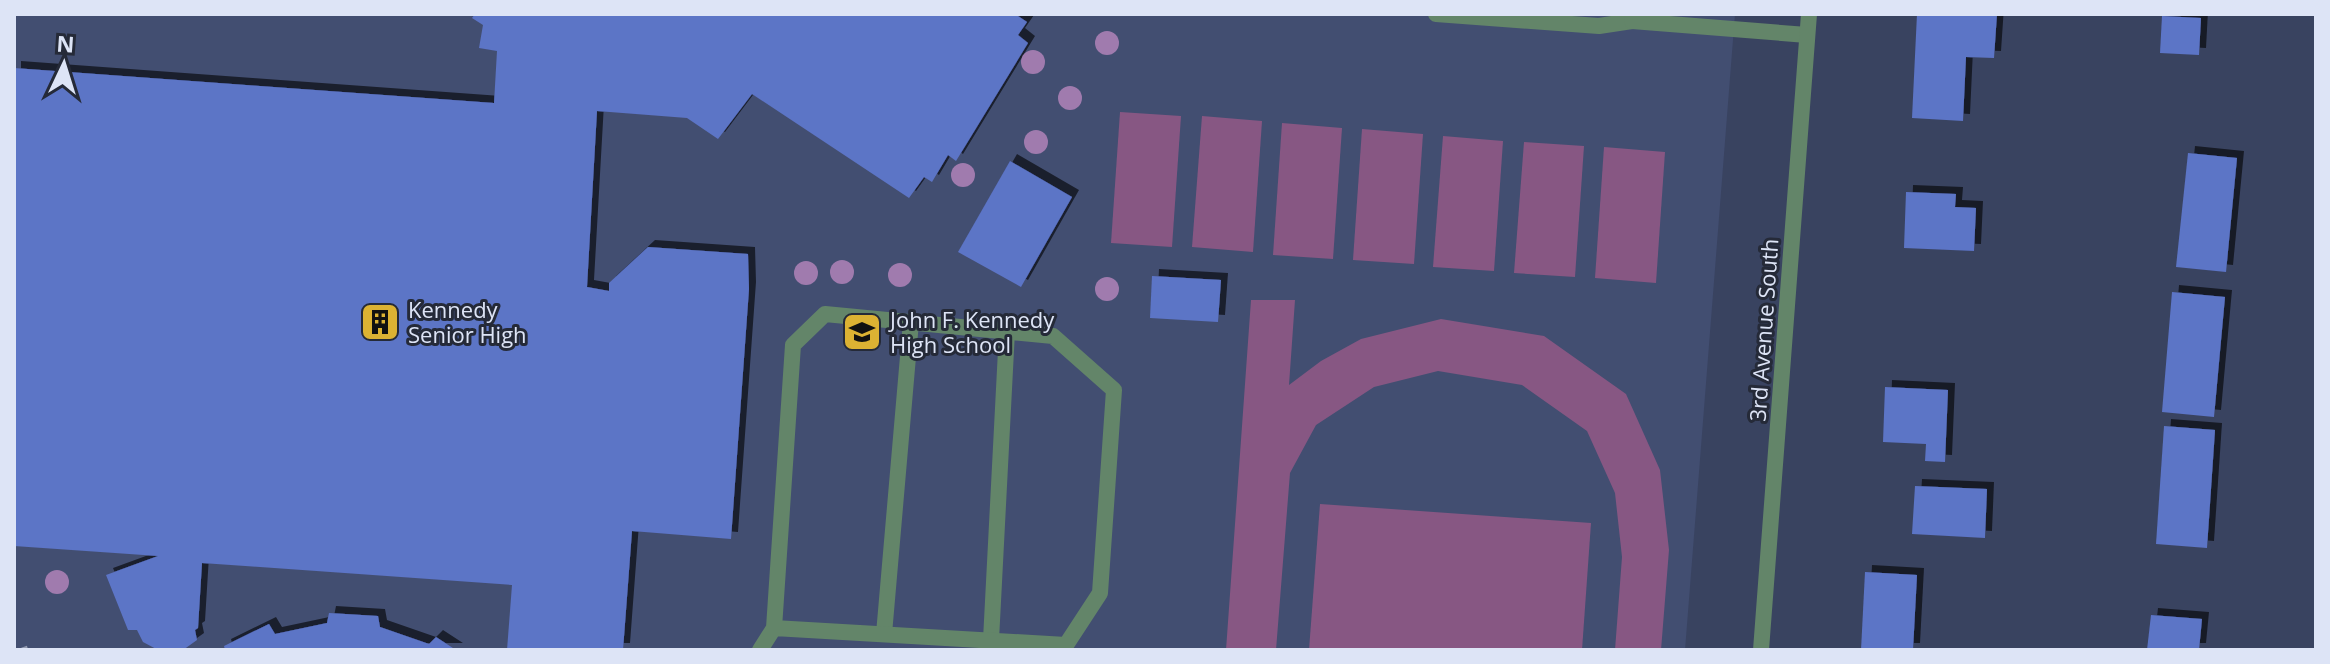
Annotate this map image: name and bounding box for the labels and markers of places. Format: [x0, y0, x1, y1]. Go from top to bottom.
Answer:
place label: Kennedy Senior High [408, 294, 527, 349]
building icon: Kennedy Senior High [359, 301, 401, 343]
place label: John F. Kennedy High School [888, 304, 1055, 359]
school or university icon: John F. Kennedy High School [841, 311, 883, 353]

